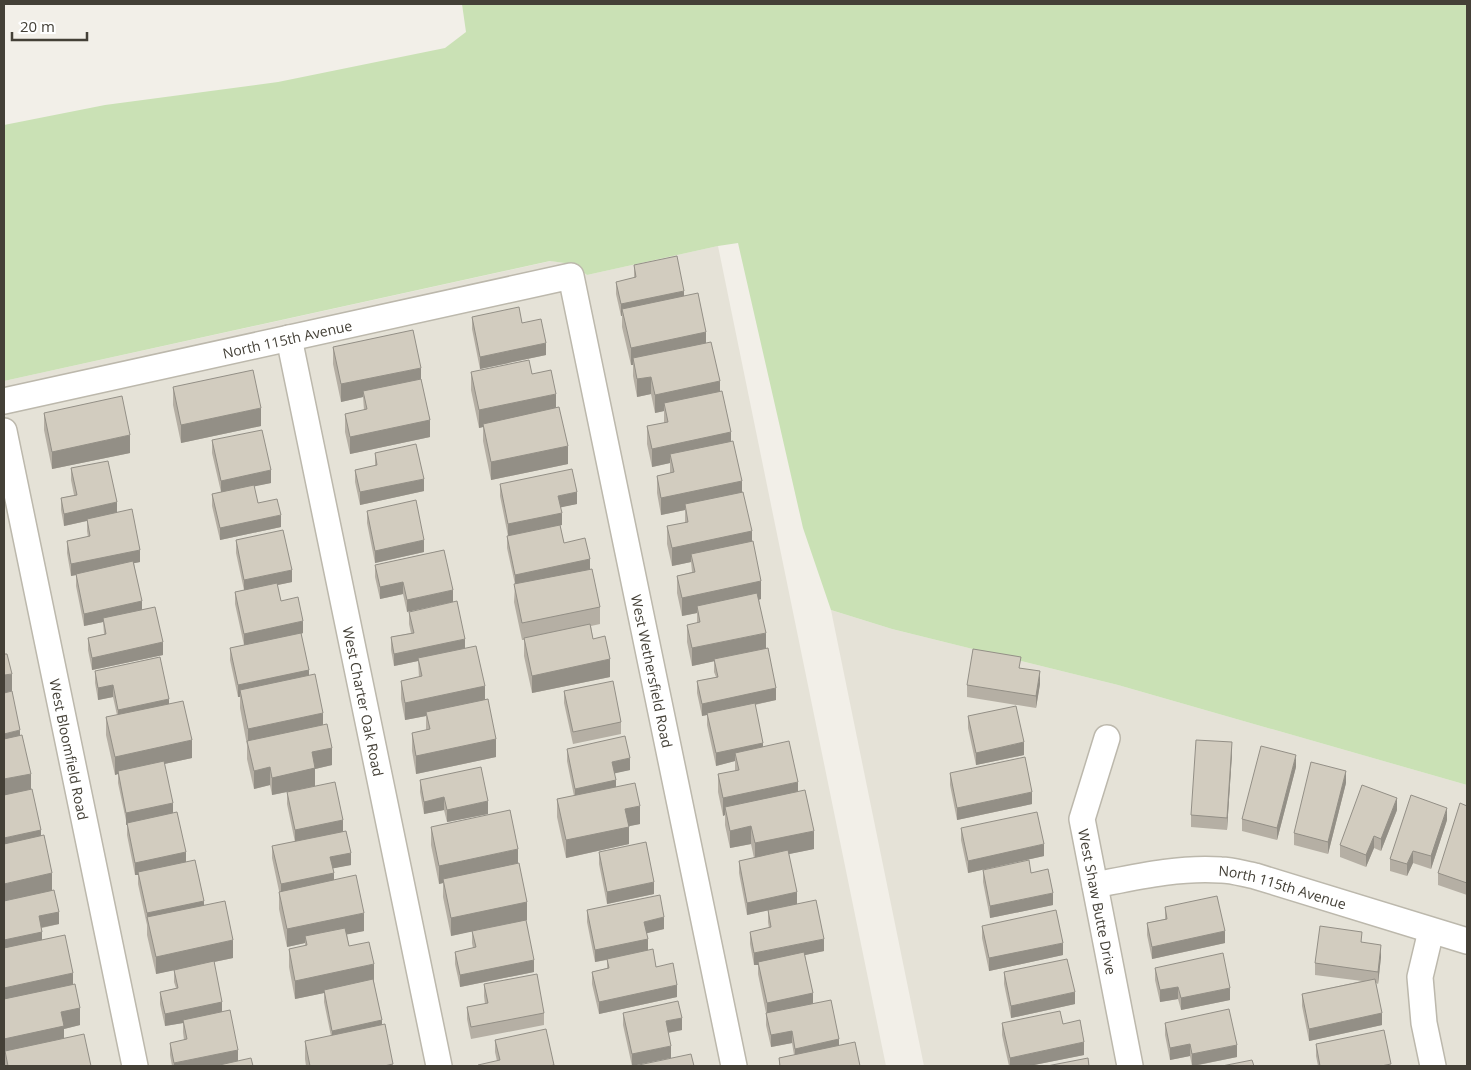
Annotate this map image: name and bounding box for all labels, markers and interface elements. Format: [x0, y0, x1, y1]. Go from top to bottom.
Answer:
scale bar [12, 10, 88, 42]
text: 20 m [20, 16, 55, 36]
street label: North 115th Avenue [221, 315, 354, 362]
street label: West Wethersfield Road [627, 593, 678, 749]
street label: West Charter Oak Road [339, 625, 389, 778]
street label: West Bloomfield Road [46, 677, 93, 822]
street label: West Shaw Butte Drive [1075, 827, 1122, 976]
street label: North 115th Avenue [1218, 860, 1349, 913]

